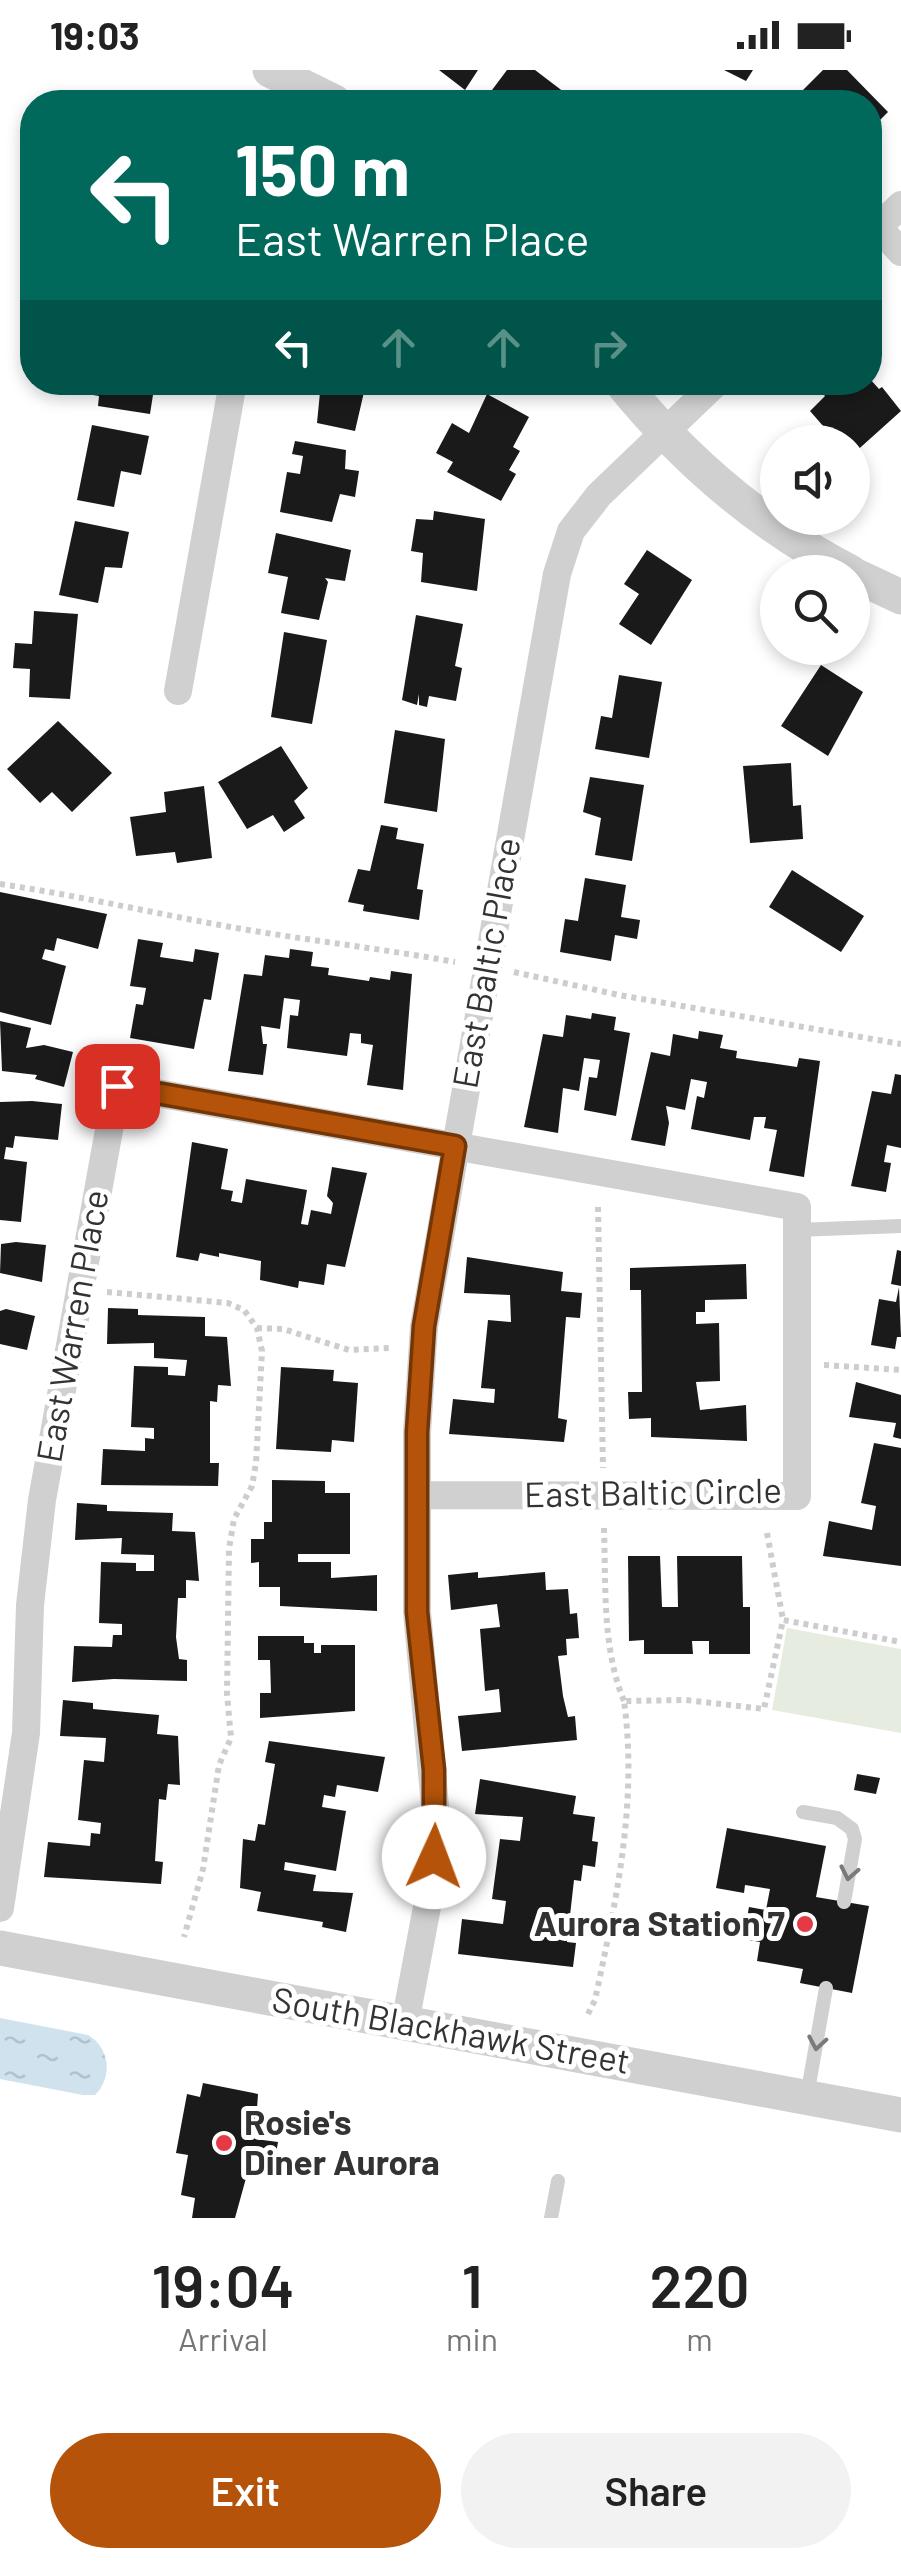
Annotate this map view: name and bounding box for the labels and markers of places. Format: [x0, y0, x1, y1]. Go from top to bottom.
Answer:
pin [75, 1044, 160, 1129]
place label: Aurora Station 7 [534, 1901, 785, 1943]
marker: Aurora Station 7 [794, 1913, 816, 1935]
place label: Rosie's Diner Aurora [244, 2100, 440, 2182]
marker: Rosie's Diner Aurora [213, 2132, 235, 2154]

